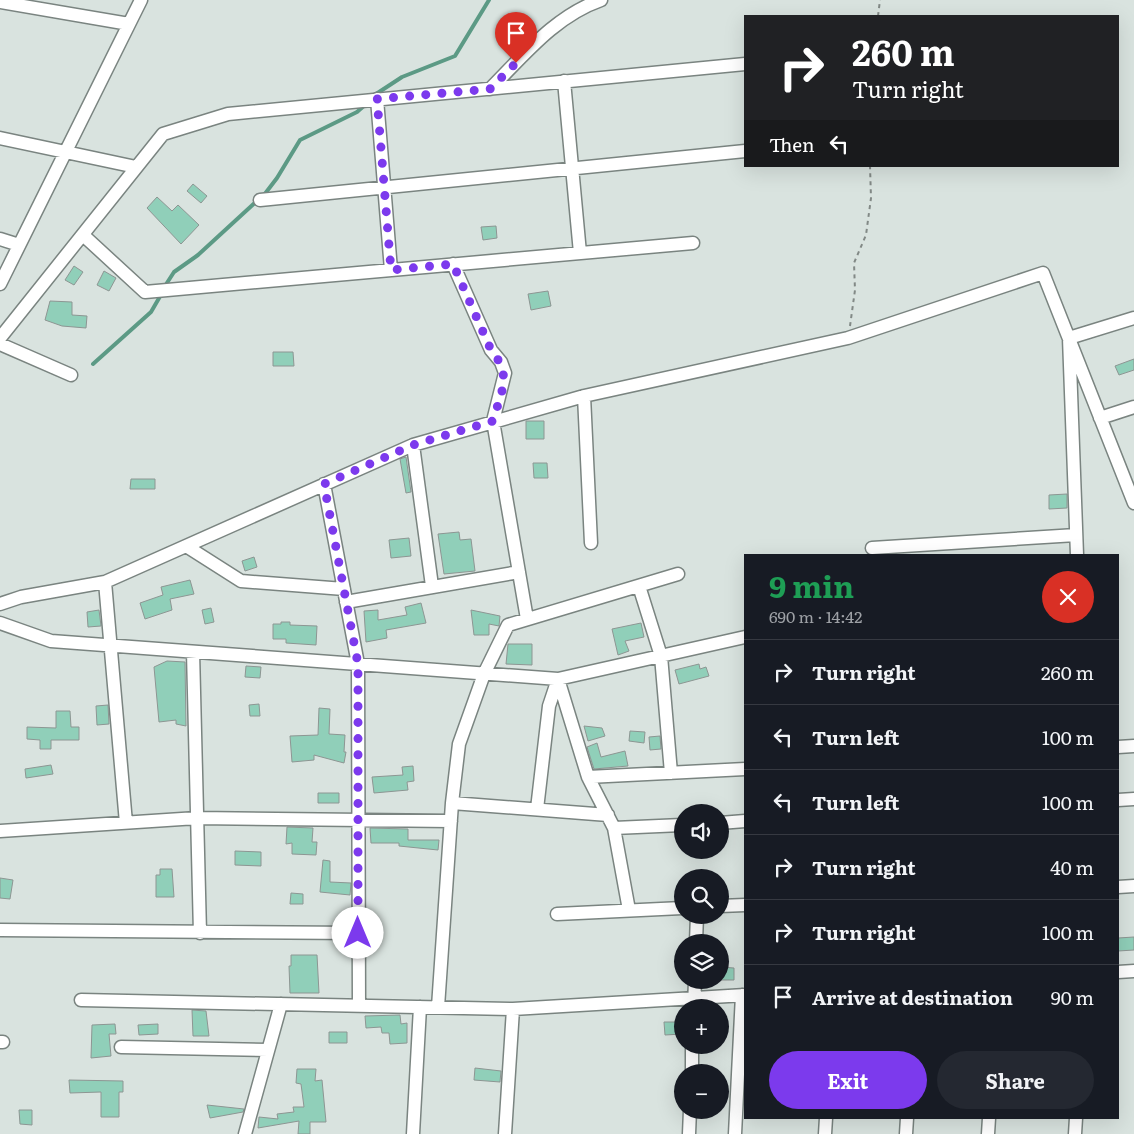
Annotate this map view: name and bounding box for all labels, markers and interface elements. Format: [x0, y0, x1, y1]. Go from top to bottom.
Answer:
pin [495, 12, 537, 63]
icon: arrive [502, 19, 530, 47]
text: 260 m [852, 25, 955, 77]
icon: right [769, 35, 834, 100]
text: Turn right [852, 72, 964, 105]
text: Then [769, 130, 815, 158]
icon: left [825, 130, 853, 158]
text: 9 min [769, 563, 854, 607]
button: close [1042, 571, 1094, 623]
text: 690 m · 14:42 [769, 604, 862, 628]
icon: right [769, 658, 797, 686]
text: Turn right [812, 658, 916, 686]
text: 260 m [1041, 658, 1094, 686]
icon: left [769, 723, 797, 751]
text: Turn left [812, 723, 899, 751]
text: 100 m [1042, 723, 1094, 751]
icon: left [769, 788, 797, 816]
text: Turn left [812, 788, 899, 816]
text: 100 m [1042, 788, 1094, 816]
map controls [674, 804, 729, 1119]
button: sound [674, 804, 729, 859]
icon: right [769, 853, 797, 881]
text: Turn right [812, 853, 916, 881]
text: 40 m [1050, 853, 1094, 881]
button: search [674, 869, 729, 924]
position arrow [331, 906, 383, 958]
icon: right [769, 918, 797, 946]
text: Turn right [812, 918, 916, 946]
text: 100 m [1042, 918, 1094, 946]
button: layers [674, 934, 729, 989]
icon: arrive [769, 983, 797, 1011]
text: Arrive at destination [812, 983, 1013, 1011]
text: 90 m [1051, 983, 1094, 1011]
button: + [674, 999, 729, 1054]
button: Exit [769, 1051, 927, 1109]
button: Share [937, 1051, 1094, 1109]
button: − [674, 1064, 729, 1119]

